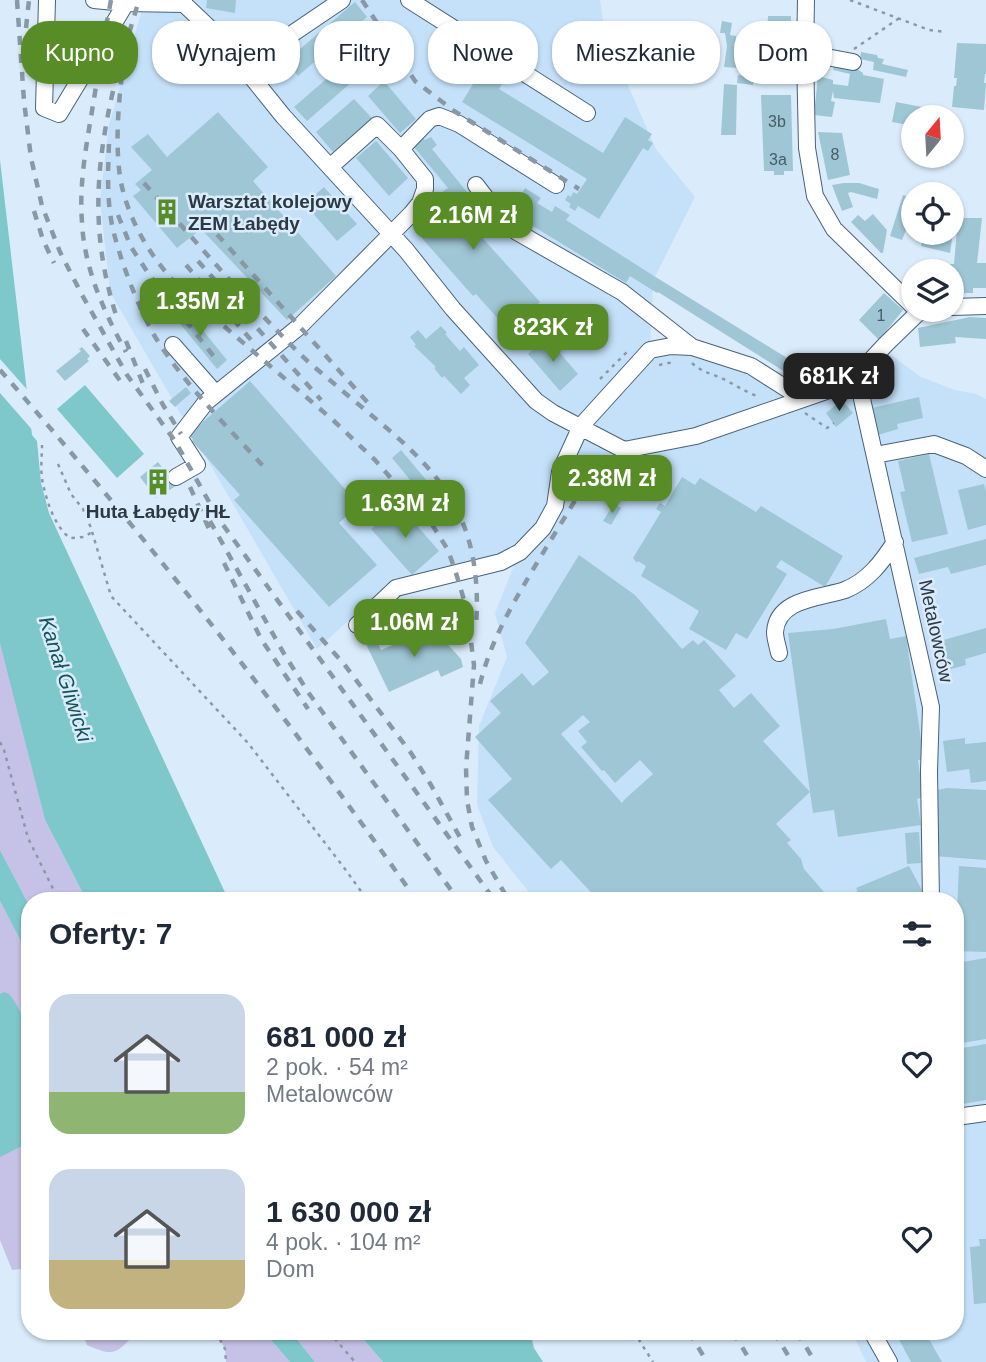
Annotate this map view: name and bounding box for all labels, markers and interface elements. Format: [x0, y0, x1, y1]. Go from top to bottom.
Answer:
chip: Kupno [21, 21, 138, 84]
chip: Wynajem [152, 21, 300, 84]
chip: Filtry [314, 21, 414, 84]
chip: Nowe [428, 21, 538, 84]
chip: Mieszkanie [552, 21, 720, 84]
chip: Dom [734, 21, 832, 84]
north arrow [901, 105, 964, 168]
map controls [901, 105, 964, 322]
house number: 3b [768, 113, 786, 130]
house number: 8 [831, 146, 840, 163]
house number: 3a [769, 151, 787, 168]
button: locate [901, 182, 964, 245]
place label: Warsztat kolejowy ZEM Łabędy [188, 191, 352, 234]
pin: 2.16M zł [401, 192, 545, 252]
building icon: Warsztat kolejowy ZEM Łabędy [152, 197, 182, 227]
text: 2.16M zł [429, 202, 517, 228]
button: layers [901, 259, 964, 322]
pin: 1.35M zł [128, 278, 272, 338]
text: 1.35M zł [156, 288, 244, 314]
pin: 823K zł [488, 304, 618, 364]
house number: 1 [877, 307, 886, 324]
text: 823K zł [513, 314, 593, 340]
pin: 681K zł [774, 354, 904, 413]
text: 681K zł [799, 363, 879, 389]
pin: 2.38M zł [540, 456, 684, 515]
text: 2.38M zł [568, 465, 656, 491]
building icon: Huta Łabędy HŁ [143, 467, 173, 497]
pin: 1.63M zł [333, 480, 477, 540]
text: 1.63M zł [361, 490, 449, 516]
place label: Huta Łabędy HŁ [86, 501, 231, 522]
street label: Metalowców [915, 578, 957, 685]
pin: 1.06M zł [342, 600, 486, 659]
text: 1.06M zł [370, 609, 458, 635]
water label: Kanał Gliwicki [35, 613, 98, 746]
icon: filters [898, 915, 936, 953]
text: Oferty: 7 [49, 917, 172, 950]
text: 681 000 zł [266, 1020, 406, 1053]
icon: home [105, 1022, 189, 1106]
icon: heart [898, 1045, 936, 1083]
text: 2 pok. · 54 m² [266, 1054, 408, 1080]
text: Metalowców [266, 1081, 393, 1107]
text: 1 630 000 zł [266, 1195, 431, 1228]
icon: home [105, 1197, 189, 1281]
icon: heart [898, 1220, 936, 1258]
text: 4 pok. · 104 m² [266, 1229, 421, 1255]
text: Dom [266, 1256, 315, 1282]

